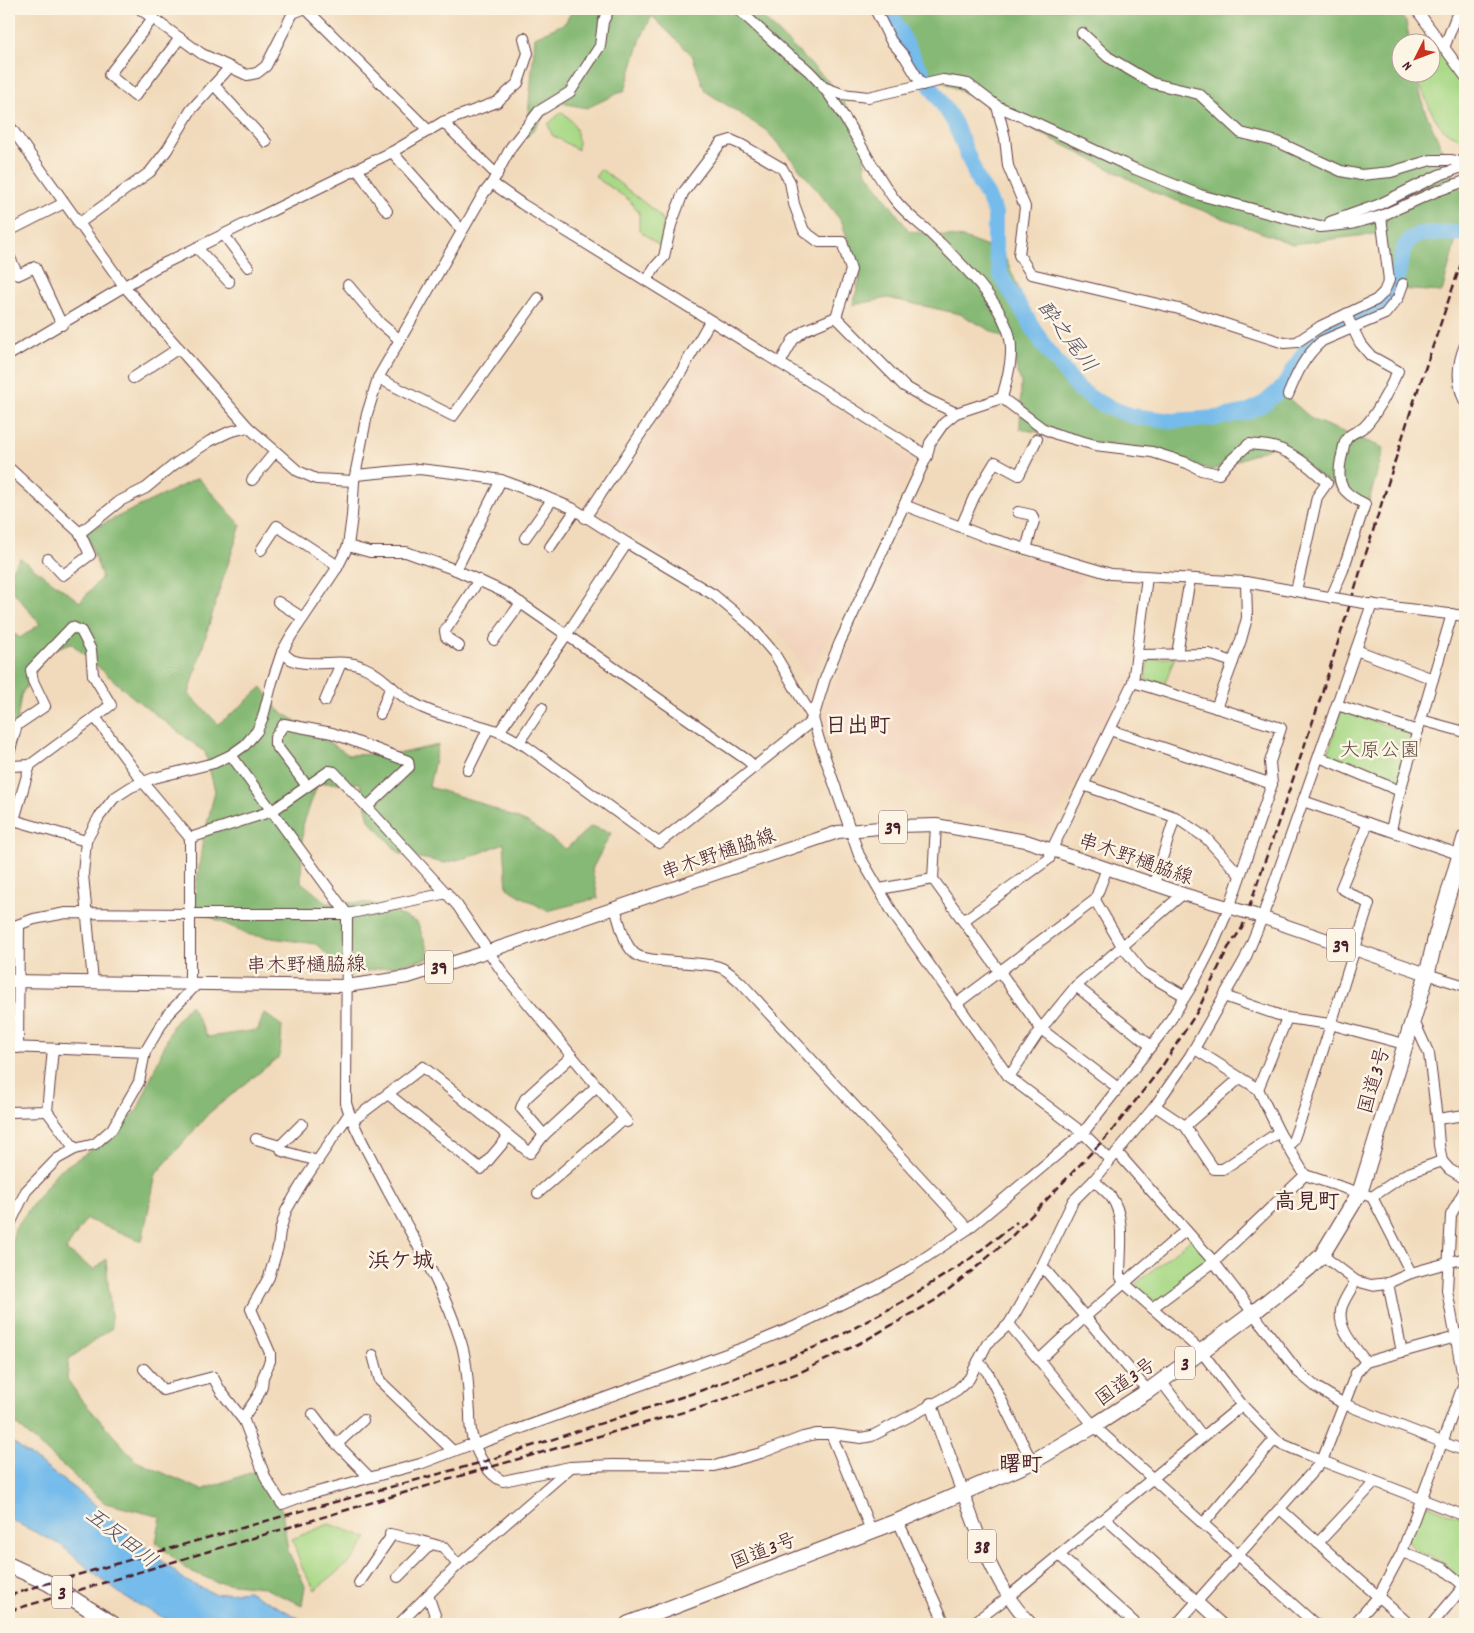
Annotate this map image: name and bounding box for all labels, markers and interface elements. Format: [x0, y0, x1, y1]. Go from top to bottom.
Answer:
north arrow [1392, 32, 1442, 82]
text: N [1398, 56, 1418, 75]
water label: 酔之尾川 [1028, 295, 1103, 380]
district label: 日出町 [825, 712, 891, 743]
park label: 大原公園 [1340, 738, 1420, 766]
road number: 39 [879, 810, 907, 844]
street label: 串木野樋脇線 [658, 823, 780, 889]
street label: 串木野樋脇線 [1074, 828, 1196, 894]
road number: 39 [1327, 928, 1355, 962]
road number: 39 [425, 950, 453, 984]
street label: 串木野樋脇線 [246, 952, 366, 982]
street label: 国道3号 [1353, 1044, 1399, 1118]
district label: 高見町 [1274, 1188, 1340, 1219]
district label: 浜ケ城 [368, 1247, 434, 1278]
road number: 3 [1175, 1346, 1195, 1380]
street label: 国道3号 [1090, 1352, 1163, 1415]
district label: 曙町 [999, 1451, 1043, 1482]
water label: 五反田川 [78, 1502, 162, 1577]
street label: 国道3号 [727, 1527, 801, 1578]
road number: 38 [968, 1530, 996, 1562]
road number: 3 [52, 1575, 72, 1608]

